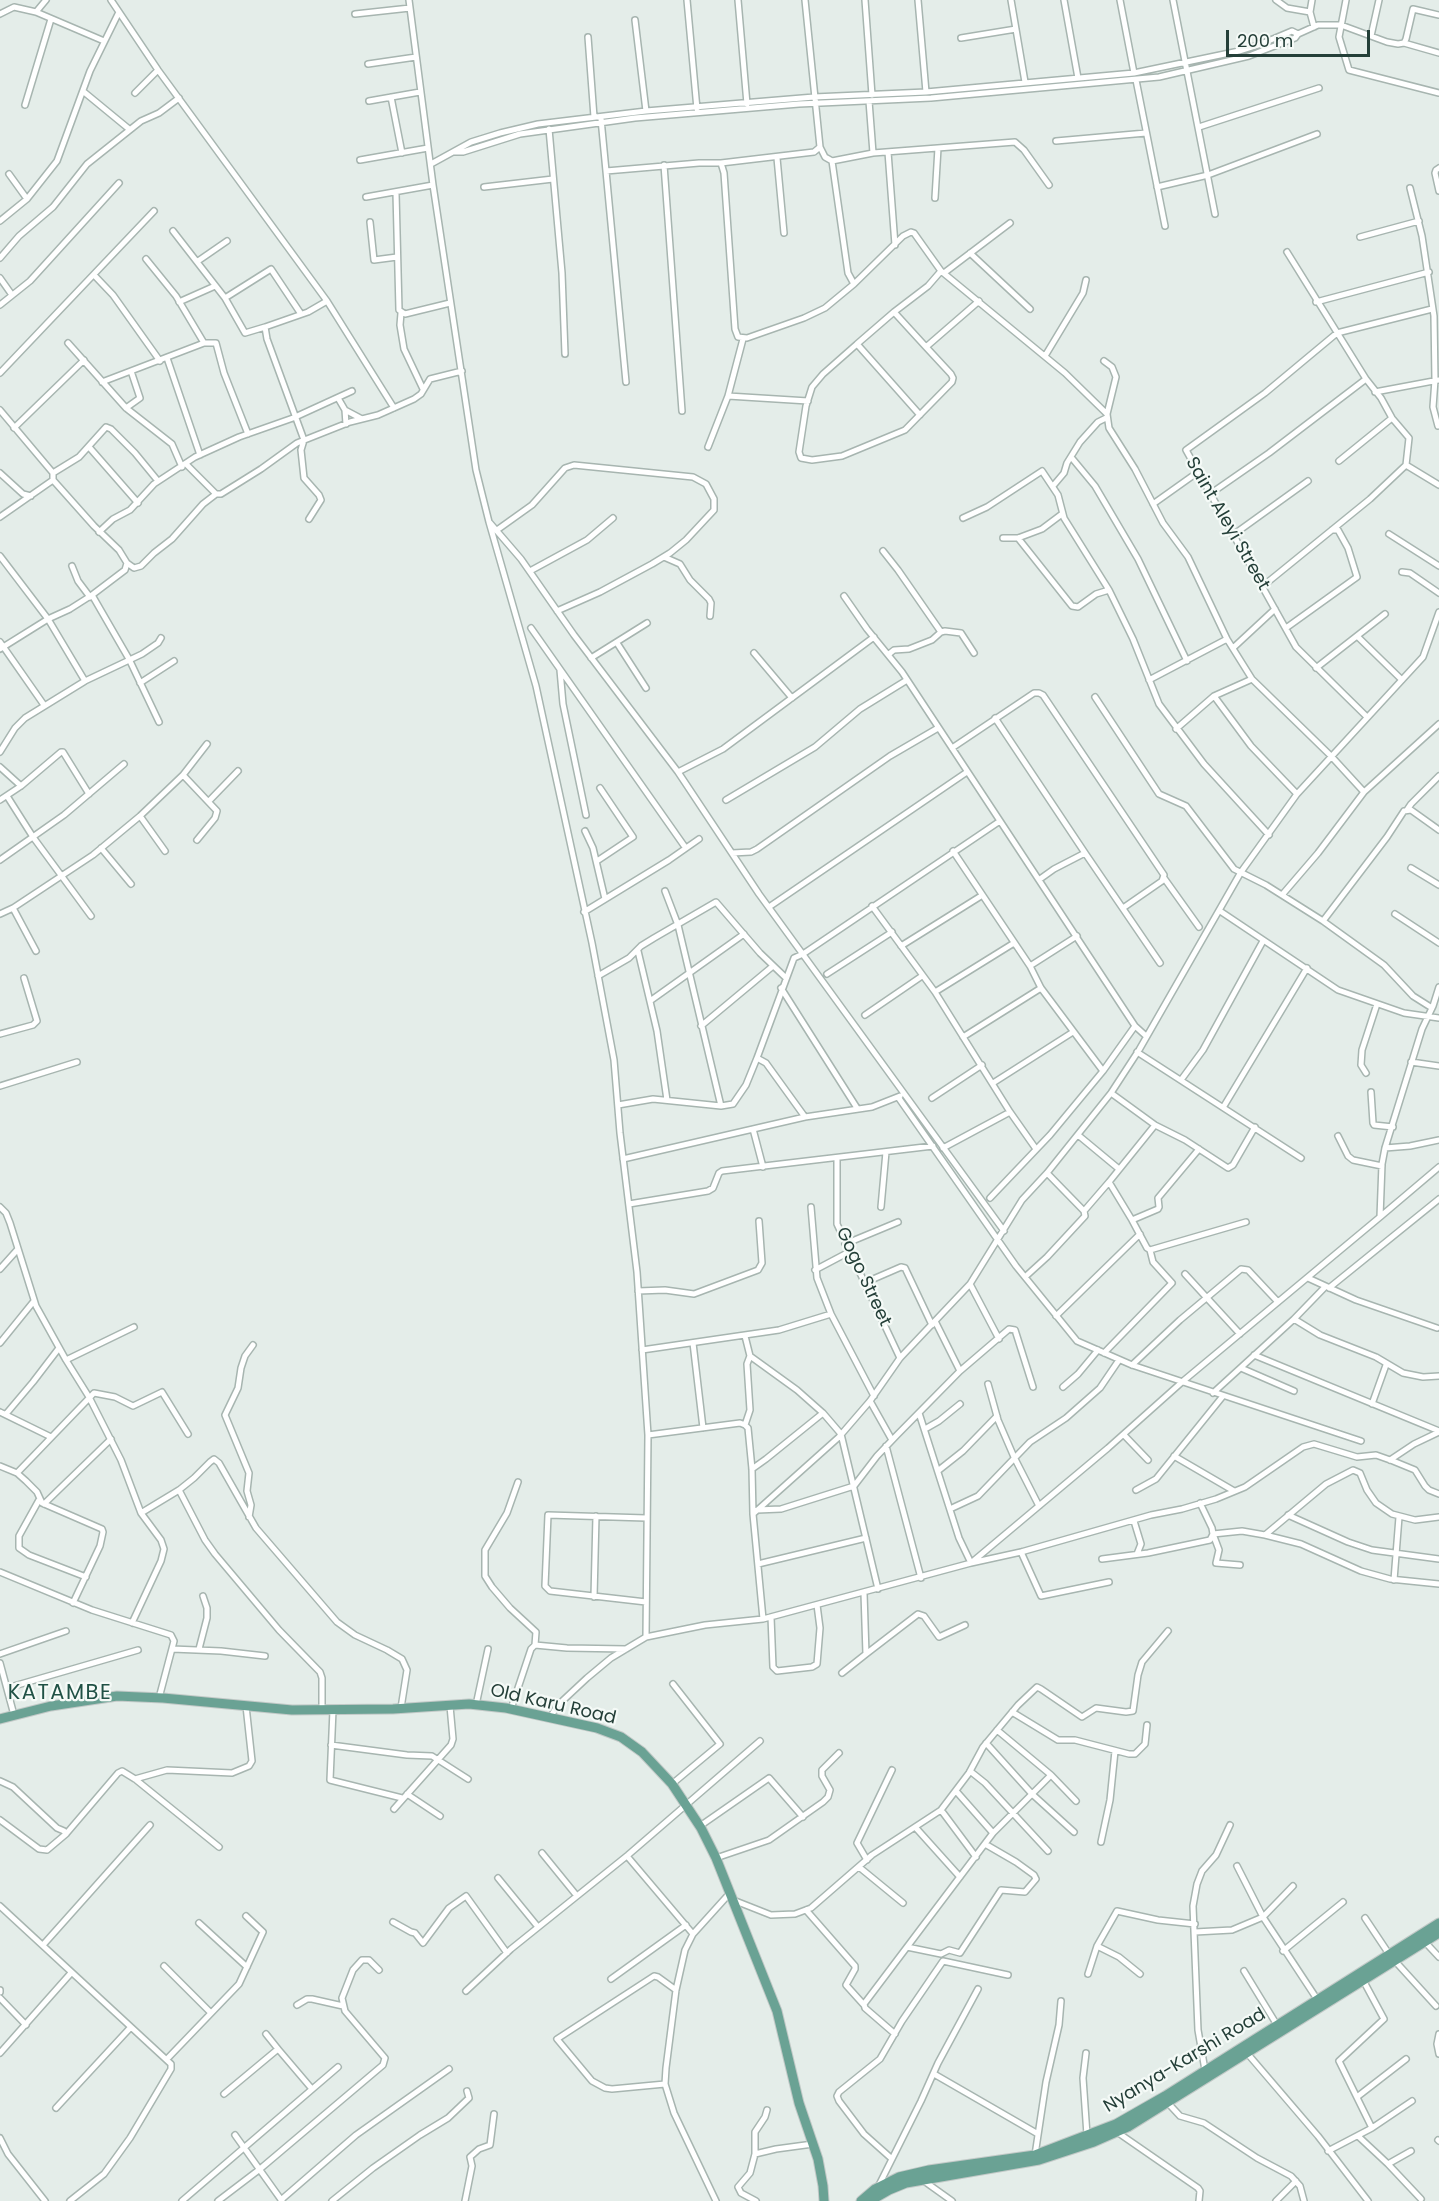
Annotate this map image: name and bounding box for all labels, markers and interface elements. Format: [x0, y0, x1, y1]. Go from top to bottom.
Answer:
scale bar [1229, 18, 1373, 56]
text: 200 m [1237, 28, 1293, 53]
street label: Saint Aleyi Street [1180, 454, 1274, 594]
street label: Gogo Street [831, 1224, 895, 1330]
street label: Old Karu Road [488, 1680, 618, 1730]
district label: KATAMBE [8, 1681, 112, 1707]
street label: Nyanya-Karshi Road [1100, 2004, 1270, 2118]

